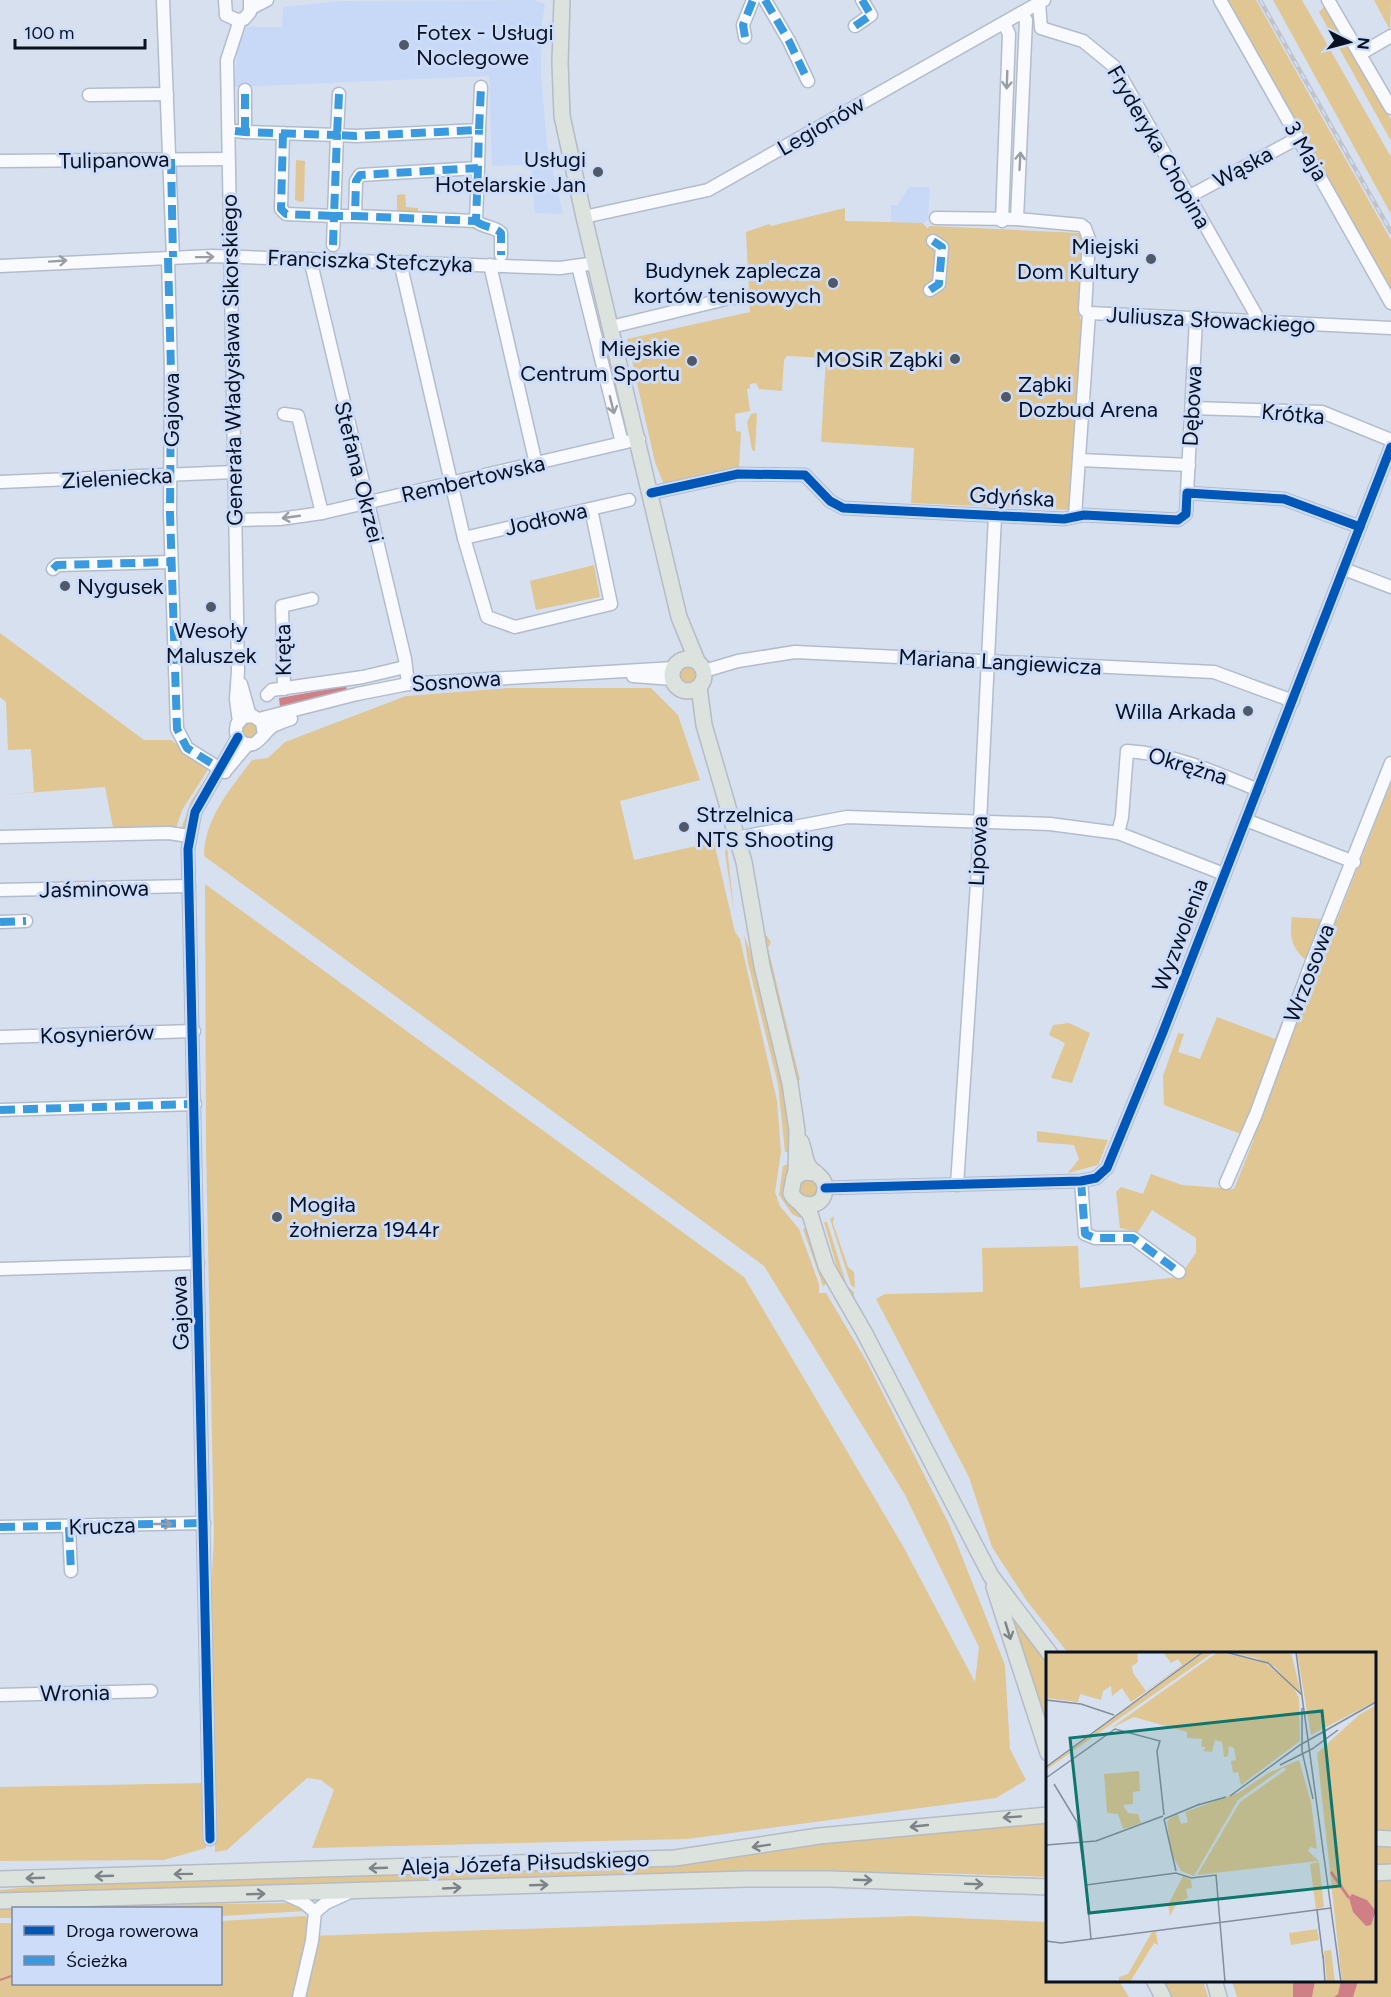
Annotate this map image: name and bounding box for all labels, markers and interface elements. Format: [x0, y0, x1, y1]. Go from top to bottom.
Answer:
scale bar [15, 12, 146, 50]
north arrow [1319, 12, 1379, 72]
place label: Fotex - Usługi Noclegowe [416, 19, 554, 71]
text: 100 m [24, 22, 74, 44]
text: N [1353, 36, 1374, 51]
marker: Fotex - Usługi Noclegowe [397, 38, 411, 52]
street label: Fryderyka Chopina [1101, 61, 1217, 233]
one-way arrow [1002, 70, 1013, 90]
street label: Legionów [773, 90, 870, 162]
street label: 3 Maja [1278, 116, 1334, 186]
street label: Wąska [1209, 140, 1277, 194]
street label: Tulipanowa [59, 146, 169, 174]
place label: Usługi Hotelarskie Jan [435, 146, 586, 198]
one-way arrow [1015, 151, 1026, 171]
marker: Usługi Hotelarskie Jan [591, 165, 605, 179]
street label: Generała Władysława Sikorskiego [216, 194, 248, 526]
place label: Miejski Dom Kultury [1017, 233, 1139, 285]
street label: Franciszka Stefczyka [267, 244, 473, 278]
one-way arrow [195, 251, 215, 263]
marker: Miejski Dom Kultury [1144, 252, 1158, 266]
one-way arrow [48, 256, 68, 267]
place label: Budynek zaplecza kortów tenisowych [634, 257, 821, 309]
marker: Budynek zaplecza kortów tenisowych [826, 276, 840, 290]
street label: Juliusza Słowackiego [1106, 301, 1316, 339]
place label: Miejskie Centrum Sportu [520, 335, 680, 387]
place label: MOSiR Ząbki [816, 346, 943, 373]
marker: MOSiR Ząbki [948, 352, 962, 366]
marker: Miejskie Centrum Sportu [685, 354, 699, 368]
street label: Dębowa [1176, 365, 1208, 447]
place label: Ząbki Dozbud Arena [1018, 371, 1158, 423]
street label: Gajowa [158, 373, 185, 447]
marker: Ząbki Dozbud Arena [999, 390, 1013, 404]
one-way arrow [607, 395, 619, 414]
street label: Stefana Okrzei [328, 398, 390, 546]
street label: Krótka [1260, 398, 1326, 430]
street label: Rembertowska [398, 449, 548, 509]
street label: Zieleniecka [61, 462, 173, 494]
street label: Gdyńska [969, 481, 1055, 513]
street label: Jodłowa [502, 496, 590, 542]
one-way arrow [282, 512, 301, 523]
place label: Nygusek [77, 573, 164, 600]
marker: Nygusek [58, 579, 72, 593]
marker: Wesoły Maluszek [204, 600, 218, 614]
place label: Wesoły Maluszek [166, 617, 257, 669]
street label: Kręta [269, 624, 297, 676]
street label: Mariana Langiewicza [898, 643, 1102, 681]
street label: Sosnowa [410, 664, 502, 698]
place label: Willa Arkada [1115, 698, 1236, 725]
marker: Willa Arkada [1241, 704, 1255, 718]
street label: Okrężna [1145, 741, 1231, 791]
place label: Strzelnica NTS Shooting [696, 801, 834, 853]
street label: Lipowa [963, 815, 993, 887]
marker: Strzelnica NTS Shooting [677, 820, 691, 834]
street label: Jaśminowa [39, 875, 149, 903]
street label: Wyzwolenia [1146, 875, 1214, 995]
street label: Wrzosowa [1278, 920, 1340, 1026]
street label: Kosynierów [39, 1018, 155, 1049]
place label: Mogiła żołnierza 1944r [289, 1191, 440, 1243]
marker: Mogiła żołnierza 1944r [270, 1210, 284, 1224]
street label: Gajowa [165, 1275, 195, 1351]
street label: Krucza [68, 1511, 136, 1541]
one-way arrow [153, 1518, 173, 1530]
one-way arrow [1004, 1621, 1015, 1640]
inset map [1046, 1652, 1376, 1982]
street label: Wronia [40, 1679, 110, 1707]
one-way arrow [1003, 1812, 1023, 1823]
one-way arrow [910, 1821, 929, 1832]
one-way arrow [752, 1840, 772, 1851]
street label: Aleja Józefa Piłsudskiego [400, 1845, 650, 1881]
one-way arrow [369, 1862, 389, 1874]
one-way arrow [174, 1868, 194, 1879]
one-way arrow [95, 1870, 115, 1882]
one-way arrow [25, 1872, 45, 1884]
one-way arrow [852, 1874, 872, 1886]
one-way arrow [964, 1878, 984, 1890]
one-way arrow [529, 1880, 549, 1891]
one-way arrow [441, 1883, 461, 1894]
one-way arrow [245, 1888, 265, 1900]
legend [12, 1907, 222, 1985]
text: Droga rowerowa [66, 1920, 198, 1942]
text: Ścieżka [66, 1950, 127, 1972]

